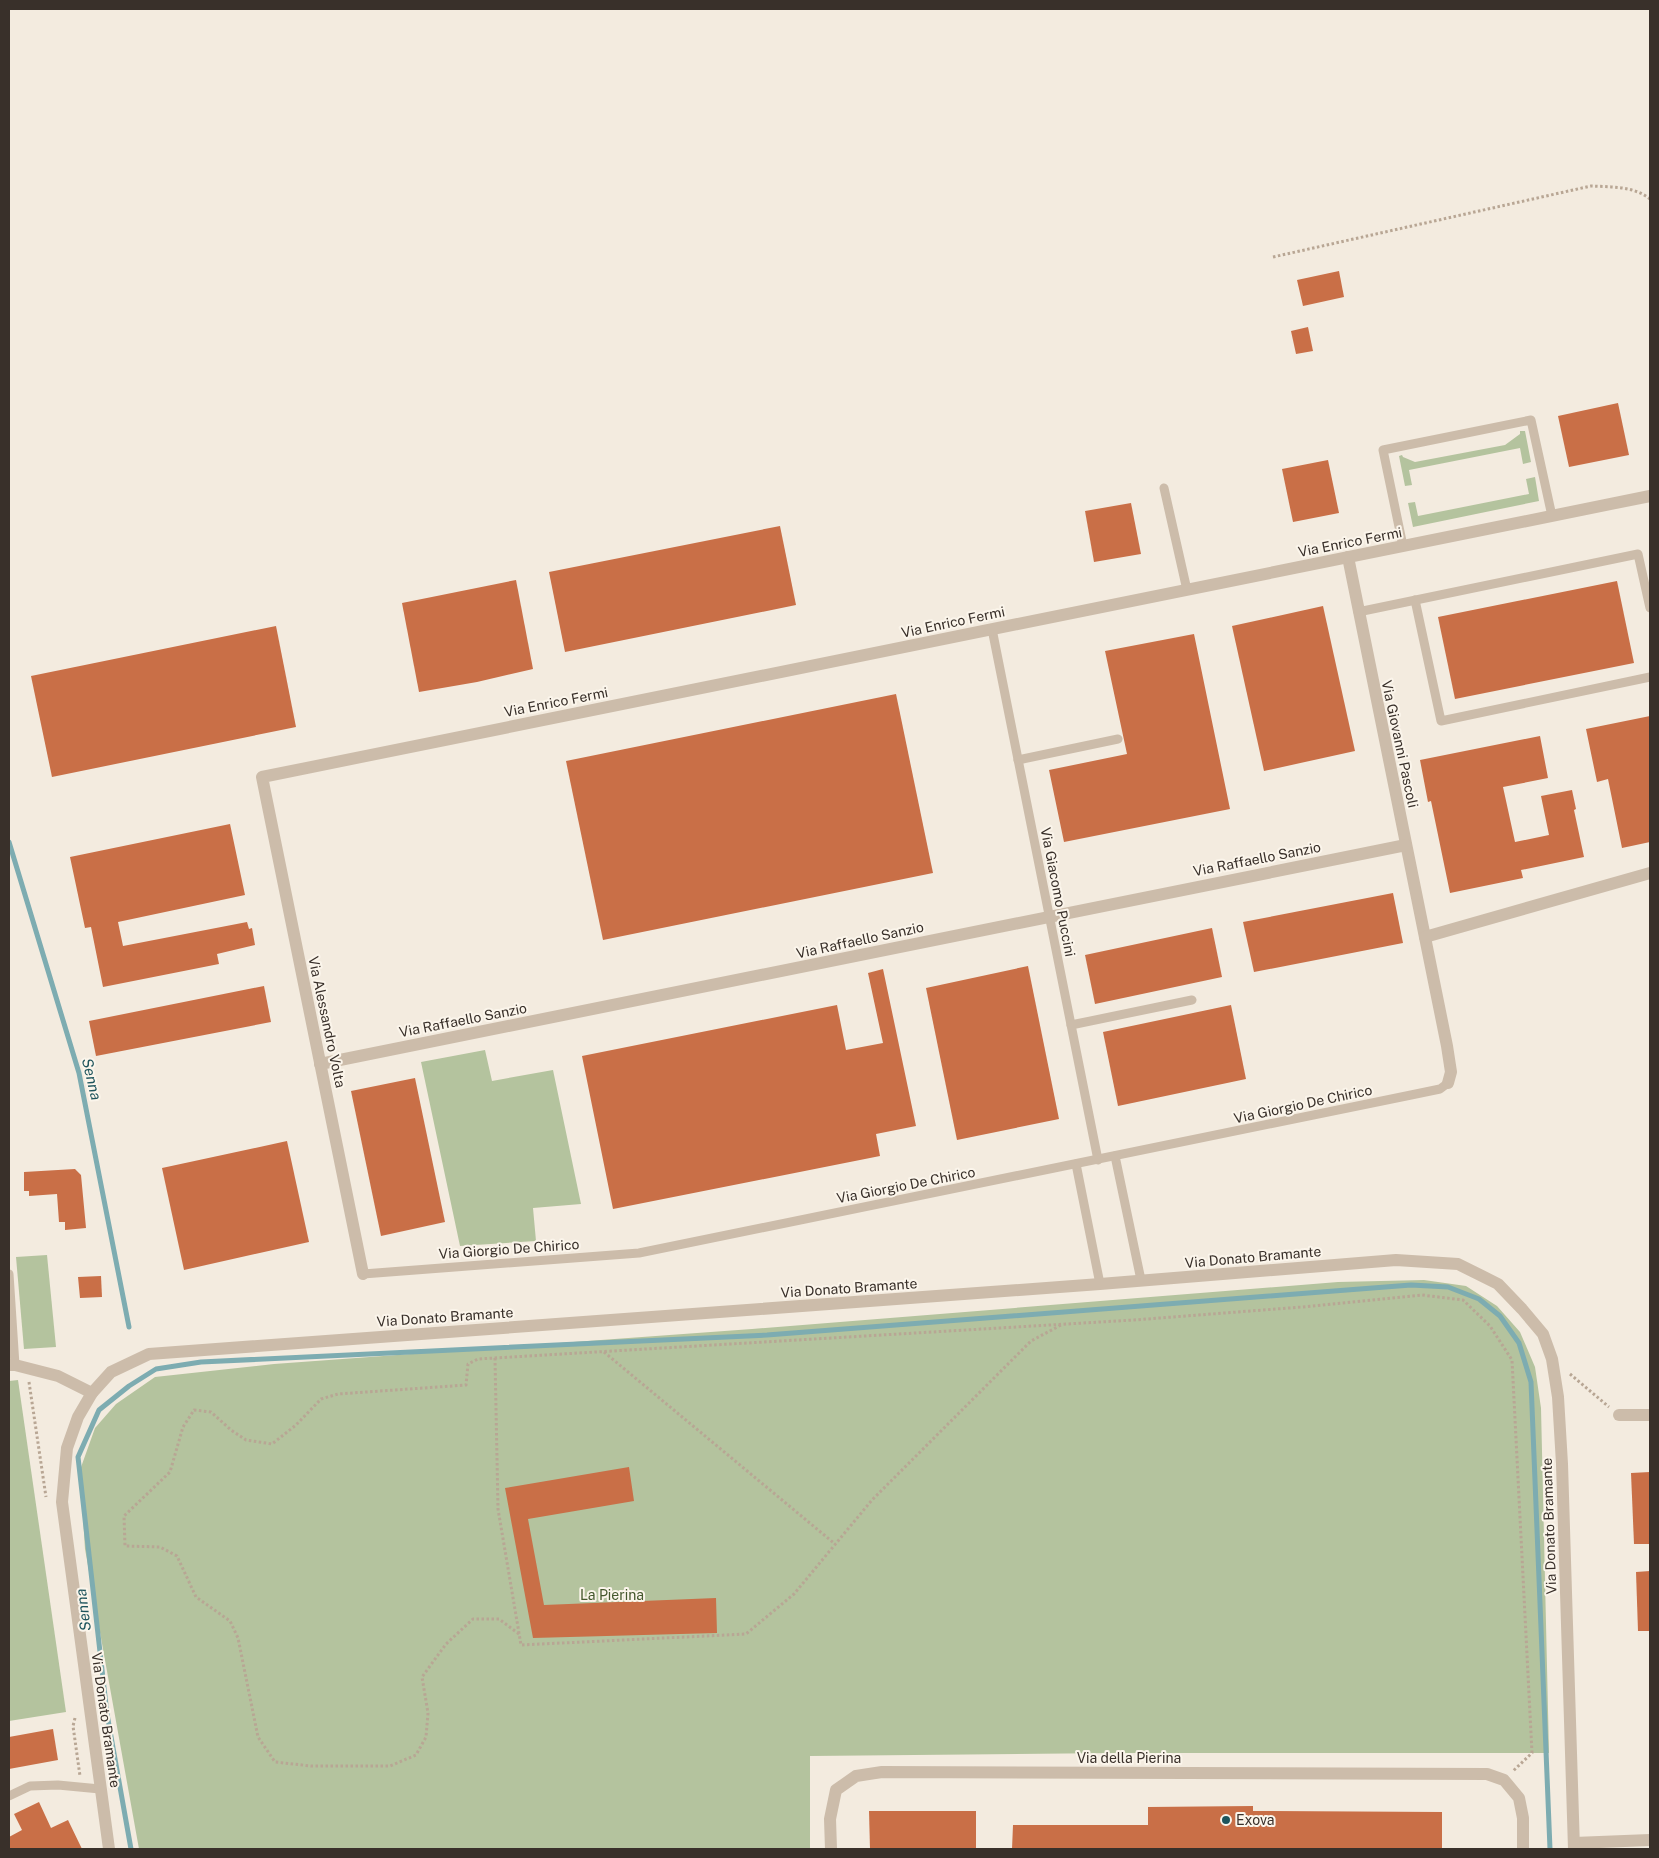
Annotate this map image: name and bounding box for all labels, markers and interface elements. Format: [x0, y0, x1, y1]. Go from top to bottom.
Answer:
street label: Via Enrico Fermi [1297, 524, 1403, 560]
street label: Via Enrico Fermi [900, 603, 1006, 641]
street label: Via Giovanni Pascoli [1379, 679, 1421, 809]
street label: Via Enrico Fermi [503, 684, 609, 720]
street label: Via Giacomo Puccini [1038, 826, 1078, 958]
street label: Via Raffaello Sanzio [1192, 839, 1322, 879]
street label: Via Raffaello Sanzio [795, 919, 925, 961]
street label: Via Alessandro Volta [305, 955, 349, 1089]
street label: Via Raffaello Sanzio [398, 1000, 528, 1040]
water label: Senna [79, 1056, 105, 1102]
street label: Via Giorgio De Chirico [1232, 1082, 1374, 1126]
street label: Via Giorgio De Chirico [835, 1164, 977, 1206]
street label: Via Giorgio De Chirico [438, 1236, 580, 1262]
street label: Via Donato Bramante [1184, 1243, 1322, 1271]
street label: Via Donato Bramante [780, 1275, 918, 1301]
street label: Via Donato Bramante [376, 1304, 514, 1330]
street label: Via Donato Bramante [1539, 1457, 1559, 1595]
park label: La Pierina [580, 1587, 644, 1603]
water label: Senna [72, 1588, 94, 1632]
street label: Via Donato Bramante [89, 1651, 123, 1789]
street label: Via della Pierina [1077, 1750, 1181, 1766]
place label: Exova [1236, 1812, 1275, 1828]
marker: Exova [1220, 1814, 1232, 1826]

